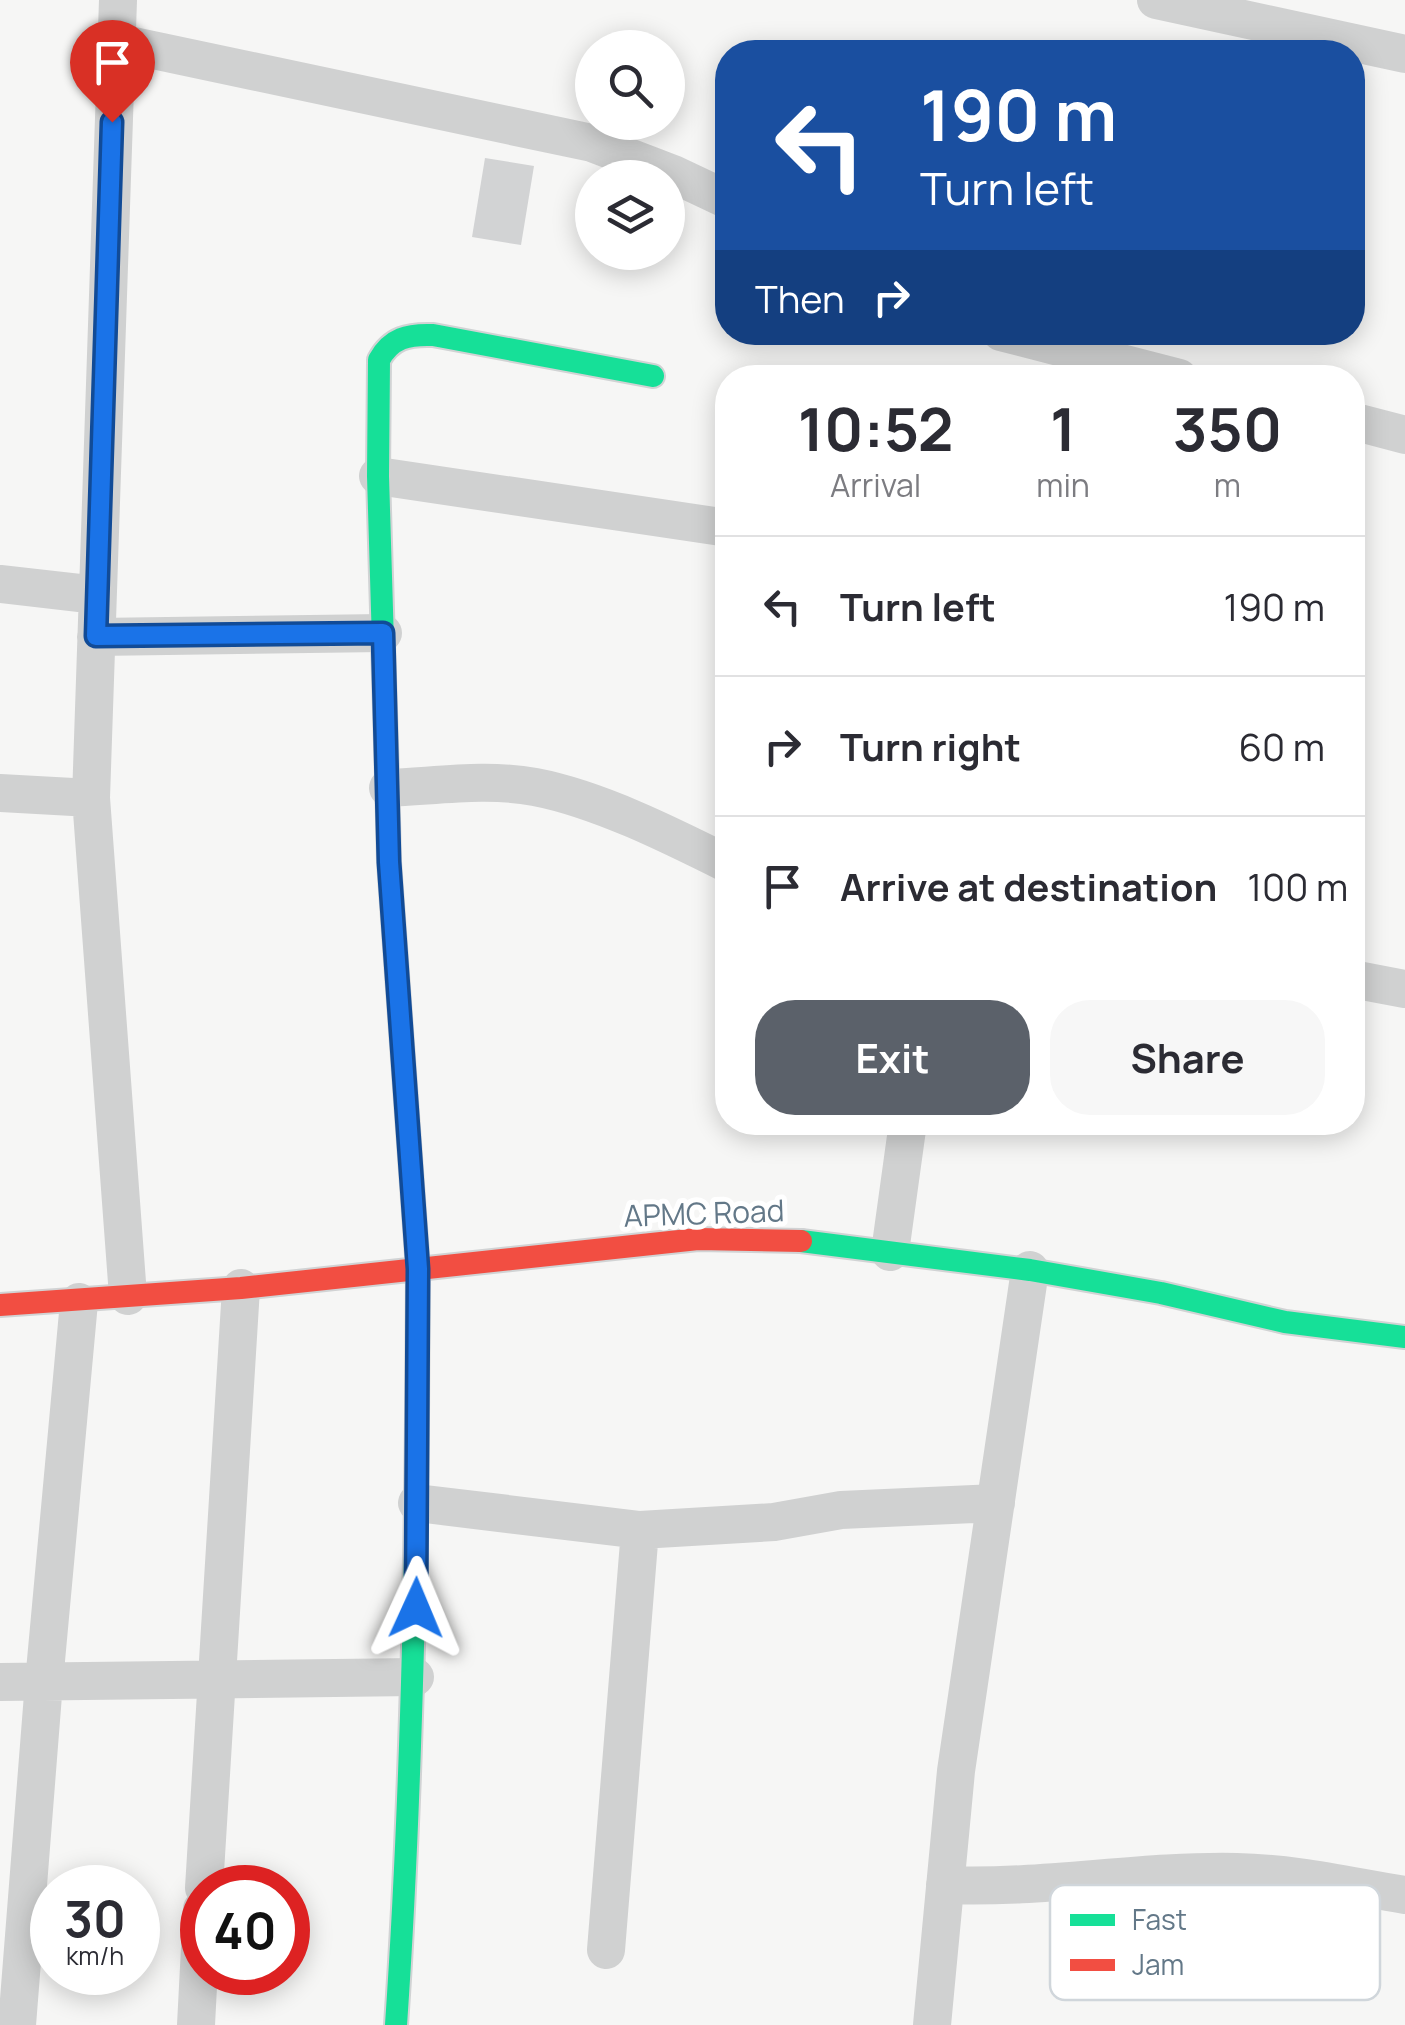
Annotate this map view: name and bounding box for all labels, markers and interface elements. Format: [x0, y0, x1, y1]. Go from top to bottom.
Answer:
pin [70, 20, 155, 123]
map controls [575, 30, 685, 270]
button: search [575, 30, 685, 140]
icon: arrive [85, 35, 140, 90]
text: 190 m [920, 66, 1117, 162]
icon: left [755, 80, 885, 210]
text: Turn left [920, 157, 1094, 219]
button: layers [575, 160, 685, 270]
icon: right [864, 270, 919, 325]
text: Then [755, 272, 844, 324]
text: 10:52 [798, 387, 953, 469]
text: 1 [1050, 387, 1076, 469]
text: 350 [1173, 387, 1282, 469]
text: Arrival [830, 463, 921, 507]
text: min [1036, 463, 1090, 507]
text: m [1214, 463, 1241, 507]
icon: left [755, 579, 810, 634]
text: Turn left [840, 580, 996, 632]
text: 190 m [1224, 580, 1325, 632]
icon: right [755, 719, 810, 774]
text: Turn right [840, 720, 1021, 772]
text: 60 m [1238, 720, 1325, 772]
icon: arrive [755, 859, 810, 914]
text: Arrive at destination [840, 860, 1217, 912]
text: 100 m [1247, 860, 1348, 912]
button: Exit [755, 1000, 1030, 1115]
button: Share [1050, 1000, 1325, 1115]
street label: APMC Road [623, 1189, 785, 1236]
position arrow [364, 1556, 468, 1660]
speed limit sign: 40 [180, 1865, 310, 1995]
text: 30 [64, 1884, 126, 1952]
legend [1050, 1885, 1380, 2000]
text: Fast [1132, 1900, 1187, 1938]
text: km/h [66, 1938, 124, 1973]
text: Jam [1132, 1945, 1184, 1983]

